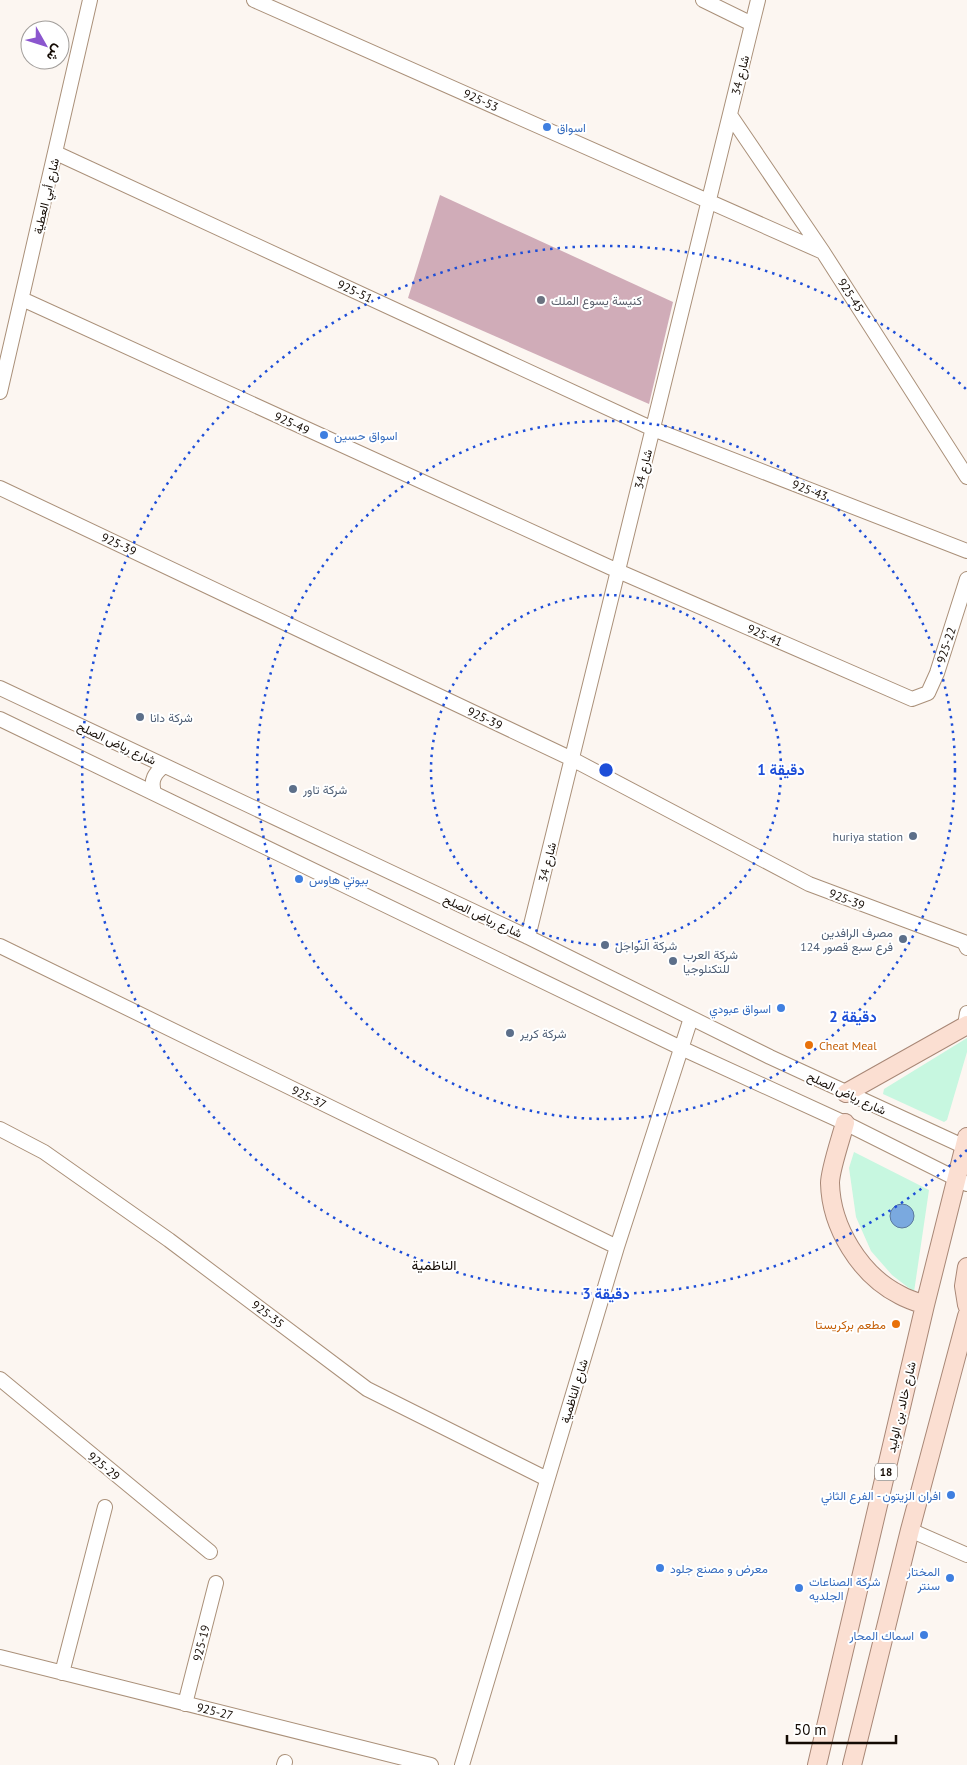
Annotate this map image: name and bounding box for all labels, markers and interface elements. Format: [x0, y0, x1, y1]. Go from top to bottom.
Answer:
north arrow [20, 20, 70, 70]
text: ش [43, 41, 67, 66]
street label: شارع 34 [728, 54, 754, 97]
street label: 925-53 [461, 86, 501, 114]
place label: اسواق [557, 120, 586, 136]
marker: اسواق [541, 121, 553, 133]
street label: شارع أبي العطية [30, 157, 65, 236]
street label: 925-45 [835, 275, 867, 315]
street label: 925-51 [335, 276, 375, 306]
place label: كنيسة يسوع الملك [551, 293, 642, 310]
marker: كنيسة يسوع الملك [535, 294, 547, 306]
street label: 925-49 [272, 408, 312, 438]
place label: اسواق حسين [334, 428, 397, 444]
marker: اسواق حسين [318, 429, 330, 441]
street label: شارع 34 [631, 448, 657, 491]
street label: 925-43 [790, 476, 830, 504]
street label: 925-39 [99, 529, 139, 559]
street label: 925-41 [745, 621, 785, 649]
street label: 925-22 [933, 625, 959, 665]
street label: 925-39 [465, 703, 505, 733]
place label: شركة دانا [150, 710, 193, 726]
marker: شركة دانا [134, 711, 146, 723]
street label: شارع رياض الصلح [74, 718, 159, 770]
text: 1 دقيقة [757, 760, 805, 779]
centre of rings [597, 761, 615, 779]
place label: شركة تاور [302, 782, 347, 798]
marker: شركة تاور [287, 783, 299, 795]
place label: huriya station [833, 829, 903, 844]
marker: huriya station [907, 830, 919, 842]
street label: شارع 34 [535, 841, 561, 884]
place label: بيوتي هاوس [309, 872, 369, 890]
marker: بيوتي هاوس [293, 873, 305, 885]
street label: 925-39 [827, 885, 867, 913]
street label: شارع رياض الصلح [440, 891, 525, 943]
place label: مصرف الرافدين فرع سبع قصور 124 [800, 925, 893, 956]
marker: مصرف الرافدين فرع سبع قصور 124 [897, 933, 909, 945]
place label: شركة النواجل [615, 938, 677, 954]
marker: شركة النواجل [599, 939, 611, 951]
place label: شركة العرب للتكنلوجيا [683, 947, 738, 977]
marker: شركة العرب للتكنلوجيا [667, 955, 679, 967]
place label: اسواق عبودي [709, 1001, 771, 1019]
marker: اسواق عبودي [775, 1002, 787, 1014]
text: 2 دقيقة [829, 1007, 877, 1026]
place label: شركة كرير [519, 1026, 566, 1042]
marker: شركة كرير [504, 1027, 516, 1039]
place label: Cheat Meal [819, 1038, 877, 1053]
marker: Cheat Meal [803, 1039, 815, 1051]
street label: شارع رياض الصلح [804, 1068, 889, 1120]
street label: 925-37 [289, 1082, 329, 1112]
district label: الناظمية [411, 1256, 457, 1274]
text: 3 دقيقة [582, 1284, 630, 1303]
street label: 925-35 [249, 1297, 287, 1331]
place label: مطعم بركريستا [815, 1317, 886, 1333]
marker: مطعم بركريستا [890, 1318, 902, 1330]
street label: شارع الناظمية [557, 1357, 593, 1425]
street label: شارع خالد بن الوليد [883, 1360, 921, 1454]
street label: 925-29 [85, 1449, 123, 1483]
road number: 18 [875, 1464, 897, 1480]
place label: افران الزيتون - الفرع الثاني [821, 1488, 941, 1506]
marker: افران الزيتون - الفرع الثاني [945, 1489, 957, 1501]
place label: معرض و مصنع جلود [670, 1561, 768, 1578]
marker: معرض و مصنع جلود [654, 1562, 666, 1574]
place label: المختار سنتر [906, 1564, 940, 1594]
marker: المختار سنتر [944, 1572, 956, 1584]
place label: شركة الصناعات الجلديه [809, 1574, 880, 1603]
marker: شركة الصناعات الجلديه [793, 1582, 805, 1594]
street label: 925-19 [189, 1623, 213, 1663]
place label: اسماك المحار [848, 1628, 914, 1644]
marker: اسماك المحار [918, 1629, 930, 1641]
street label: 925-27 [195, 1699, 235, 1723]
scale bar [787, 1712, 896, 1744]
text: 50 m [794, 1720, 827, 1739]

